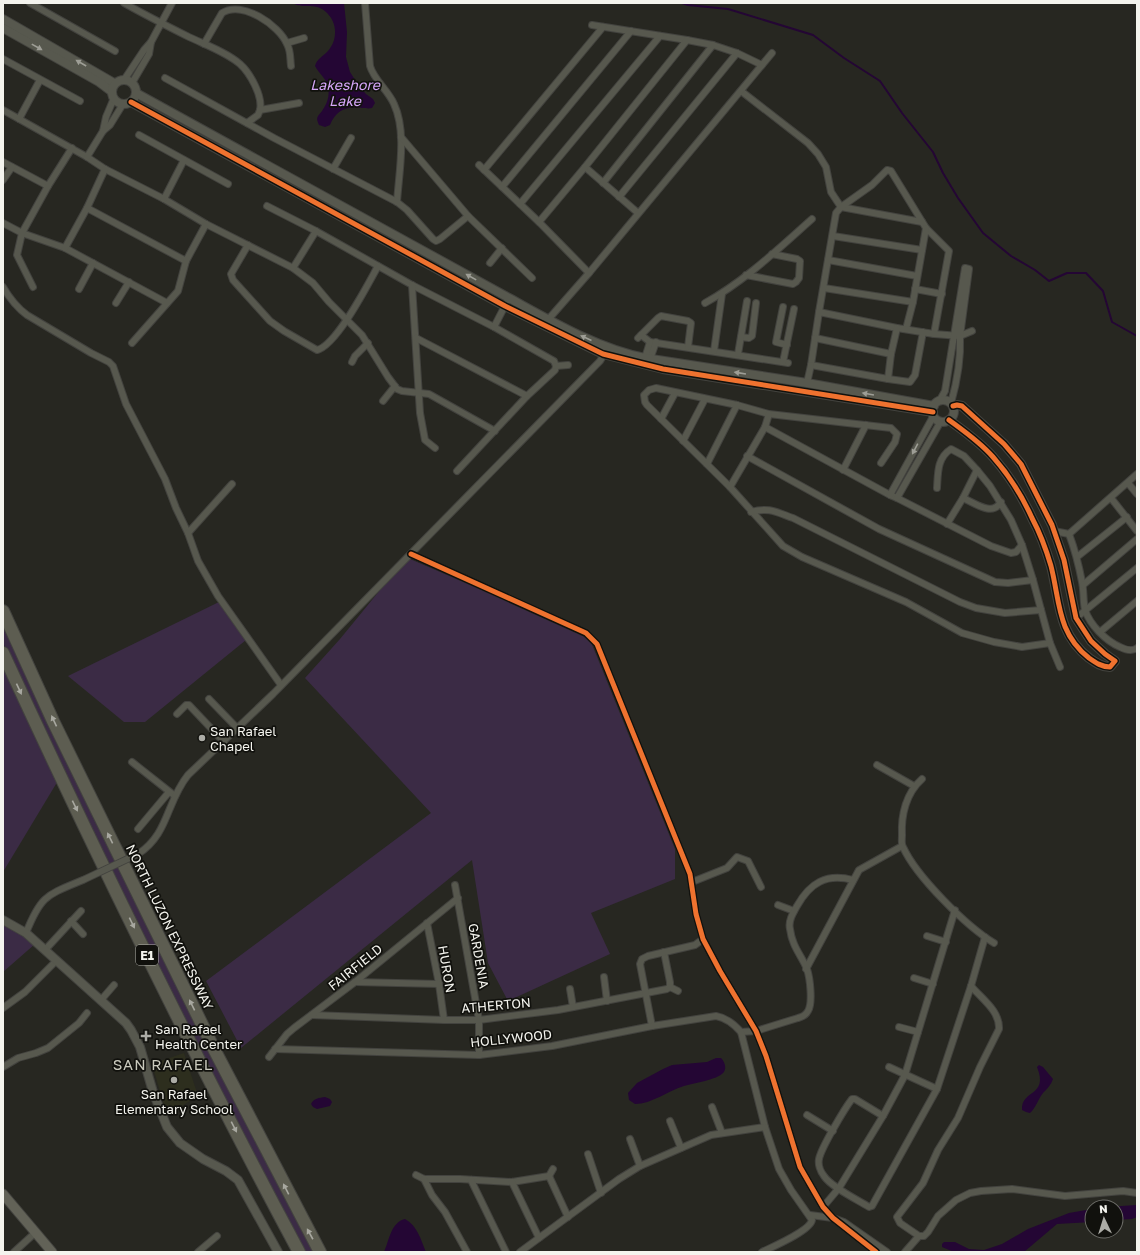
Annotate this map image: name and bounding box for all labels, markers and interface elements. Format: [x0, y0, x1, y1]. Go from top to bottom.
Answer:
one-way arrow [31, 44, 43, 51]
one-way arrow [75, 60, 86, 67]
water label: Lakeshore Lake [310, 76, 381, 109]
one-way arrow [465, 274, 477, 281]
one-way arrow [580, 334, 592, 340]
one-way arrow [733, 370, 746, 376]
one-way arrow [862, 391, 874, 397]
one-way arrow [911, 444, 918, 455]
one-way arrow [16, 683, 22, 695]
one-way arrow [51, 715, 57, 727]
place label: San Rafael Chapel [210, 723, 277, 754]
marker: San Rafael Chapel [197, 733, 207, 743]
one-way arrow [72, 801, 78, 812]
one-way arrow [107, 832, 113, 844]
street label: NORTH LUZON EXPRESSWAY [123, 842, 217, 1013]
one-way arrow [129, 918, 135, 929]
street label: GARDENIA [465, 922, 493, 990]
street label: FAIRFIELD [325, 940, 385, 994]
street label: HURON [435, 944, 459, 994]
road number: E1 [136, 945, 158, 965]
street label: ATHERTON [461, 994, 531, 1016]
one-way arrow [189, 999, 195, 1011]
place label: San Rafael Health Center [155, 1021, 242, 1052]
street label: HOLLYWOOD [469, 1026, 553, 1050]
marker: San Rafael Health Center [140, 1030, 152, 1042]
district label: SAN RAFAEL [113, 1055, 213, 1073]
marker: San Rafael Elementary School [169, 1075, 179, 1085]
place label: San Rafael Elementary School [115, 1086, 233, 1117]
one-way arrow [231, 1121, 237, 1133]
one-way arrow [283, 1183, 290, 1195]
north arrow [1084, 1199, 1124, 1239]
text: N [1099, 1202, 1108, 1215]
one-way arrow [307, 1228, 313, 1239]

